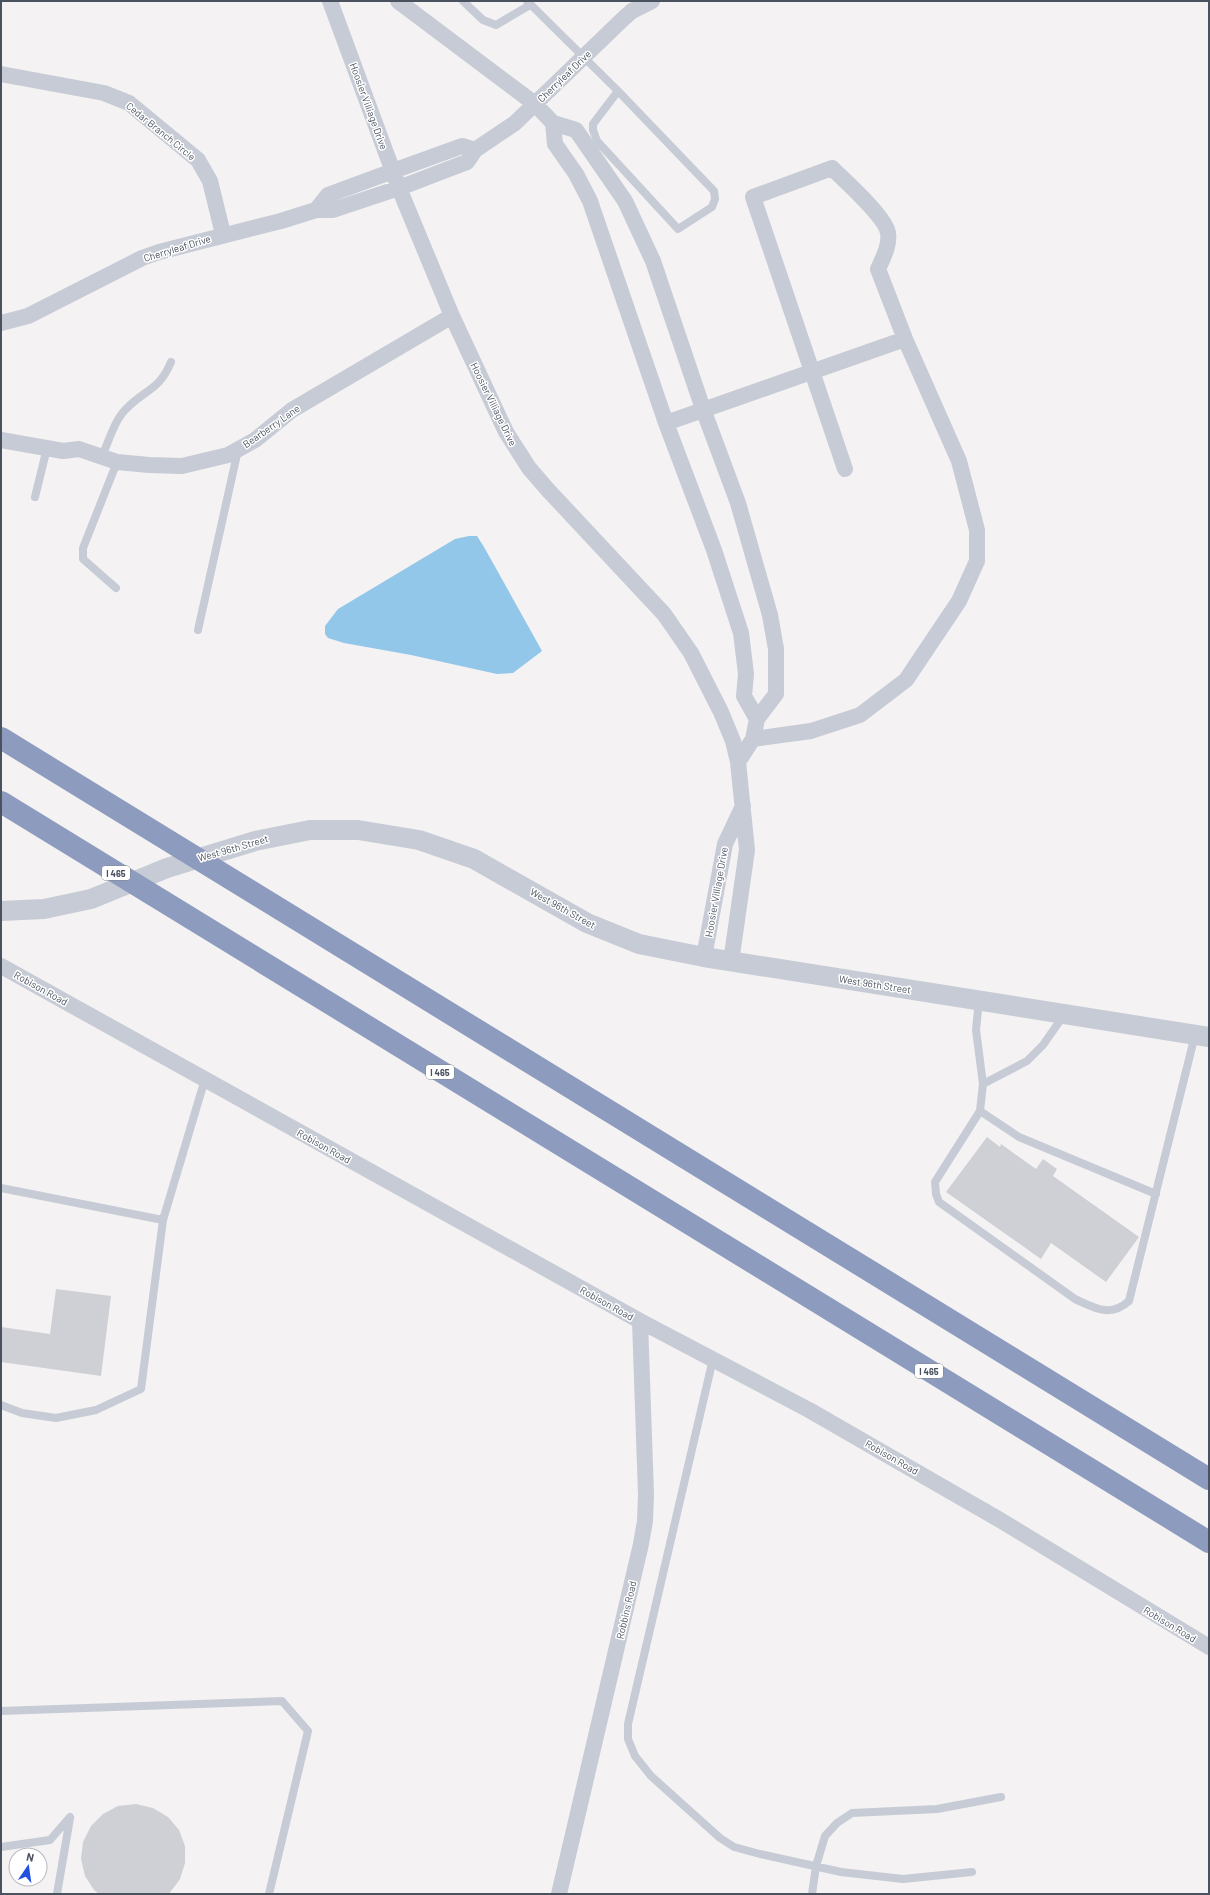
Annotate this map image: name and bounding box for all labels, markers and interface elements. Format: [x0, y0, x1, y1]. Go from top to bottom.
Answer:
street label: Cherryleaf Drive [535, 48, 593, 104]
street label: Hoosier Villiage Drive [348, 61, 390, 151]
street label: Cedar Branch Circle [124, 99, 198, 163]
street label: Cherryleaf Drive [142, 232, 212, 264]
street label: Hoosier Villiage Drive [469, 360, 519, 448]
street label: Bearberry Lane [240, 402, 302, 450]
street label: West 96th Street [196, 832, 270, 864]
street label: Hoosier Villiage Drive [702, 846, 730, 938]
road number: I 465 [102, 866, 130, 880]
street label: West 96th Street [528, 885, 598, 931]
street label: Robison Road [12, 968, 70, 1008]
street label: West 96th Street [838, 972, 912, 996]
road number: I 465 [426, 1065, 454, 1079]
street label: Robison Road [295, 1126, 353, 1166]
street label: Robison Road [578, 1283, 636, 1323]
road number: I 465 [915, 1364, 943, 1378]
street label: Robison Road [863, 1437, 921, 1477]
street label: Robbins Road [613, 1580, 639, 1640]
street label: Robison Road [1141, 1604, 1199, 1644]
north arrow [8, 1847, 48, 1887]
text: N [25, 1850, 35, 1864]

